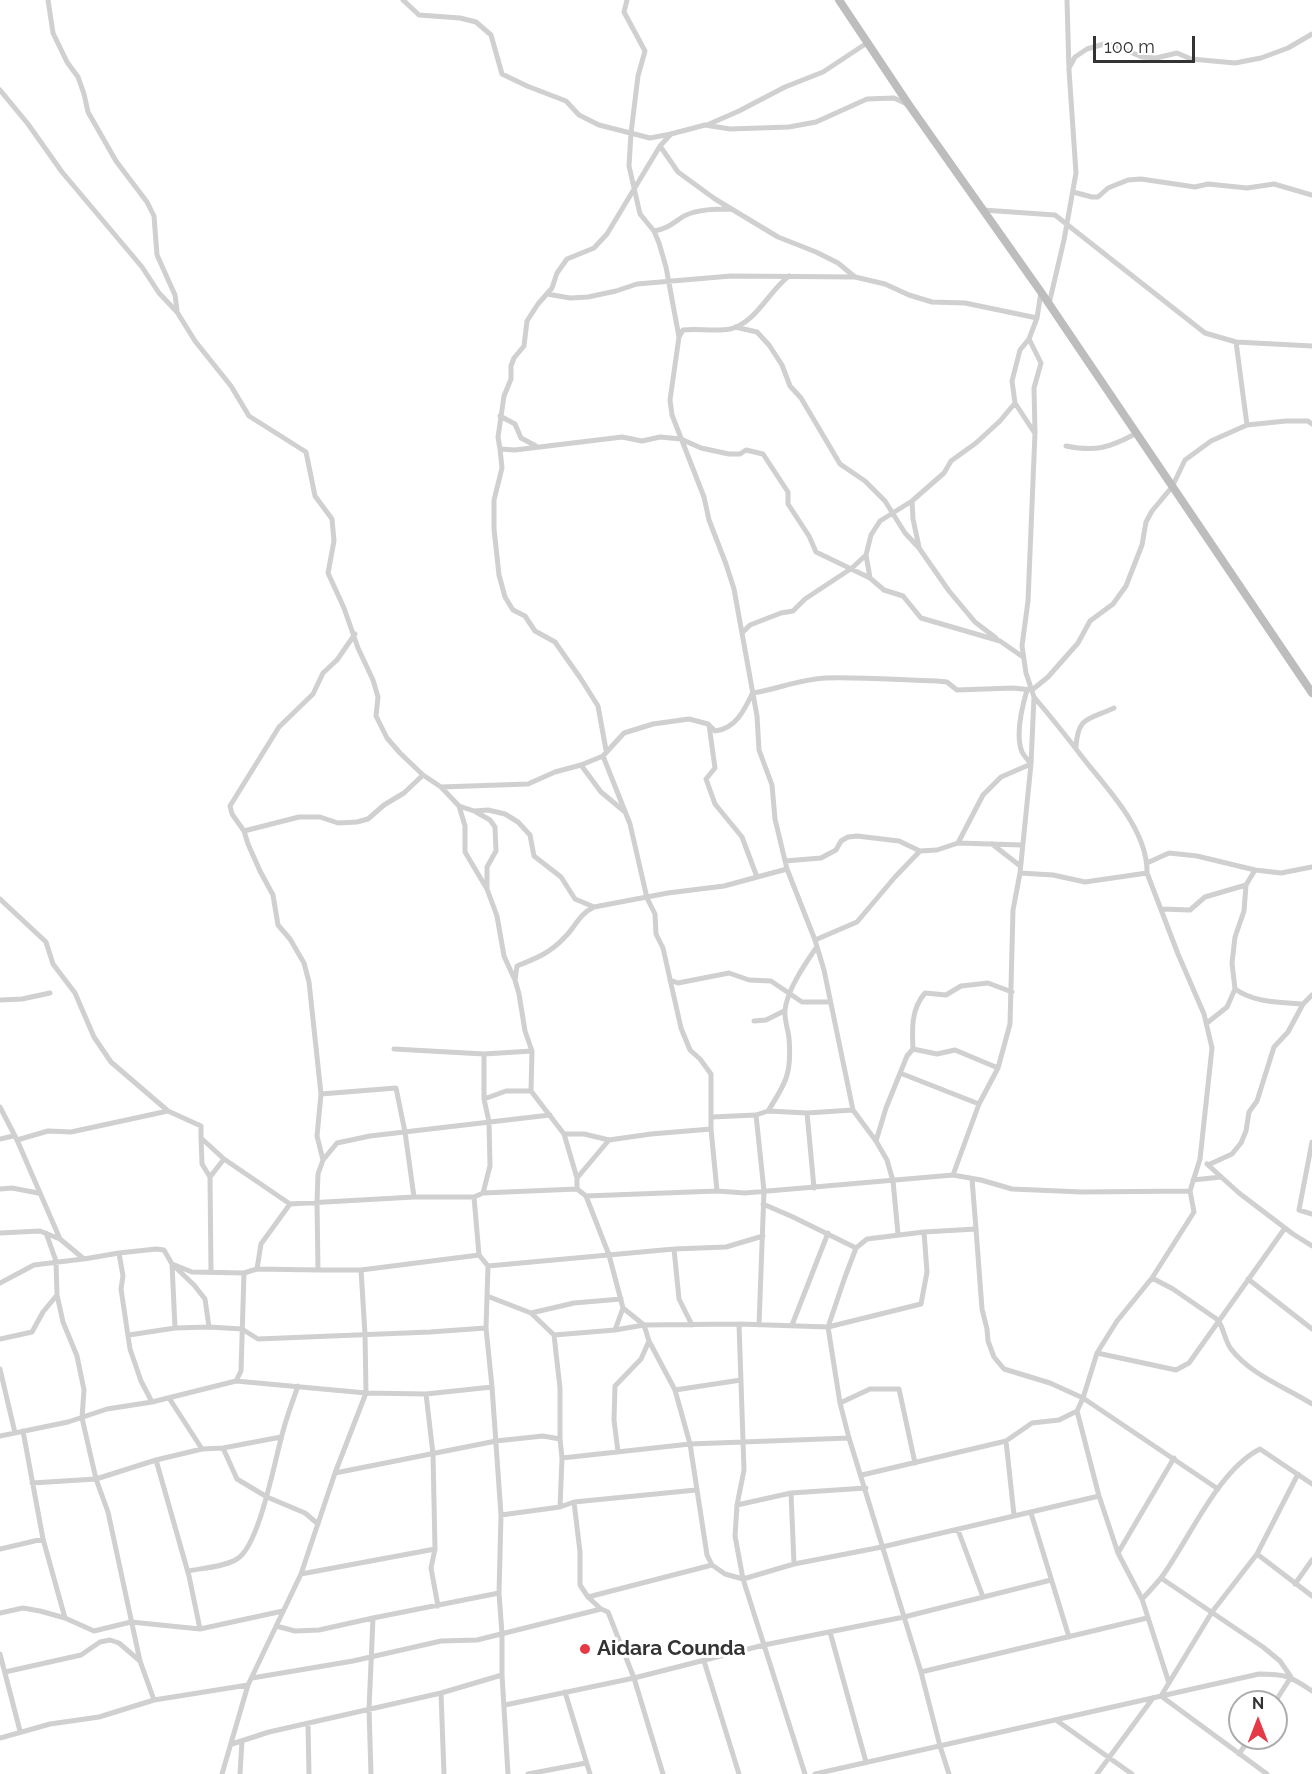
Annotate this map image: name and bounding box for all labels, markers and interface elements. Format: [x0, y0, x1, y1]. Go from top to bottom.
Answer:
scale bar [1096, 24, 1198, 62]
text: 100 m [1104, 36, 1155, 57]
place label: Aidara Counda [597, 1636, 746, 1662]
marker: Aidara Counda [578, 1642, 592, 1656]
north arrow [1228, 1690, 1288, 1750]
text: N [1252, 1694, 1264, 1713]

